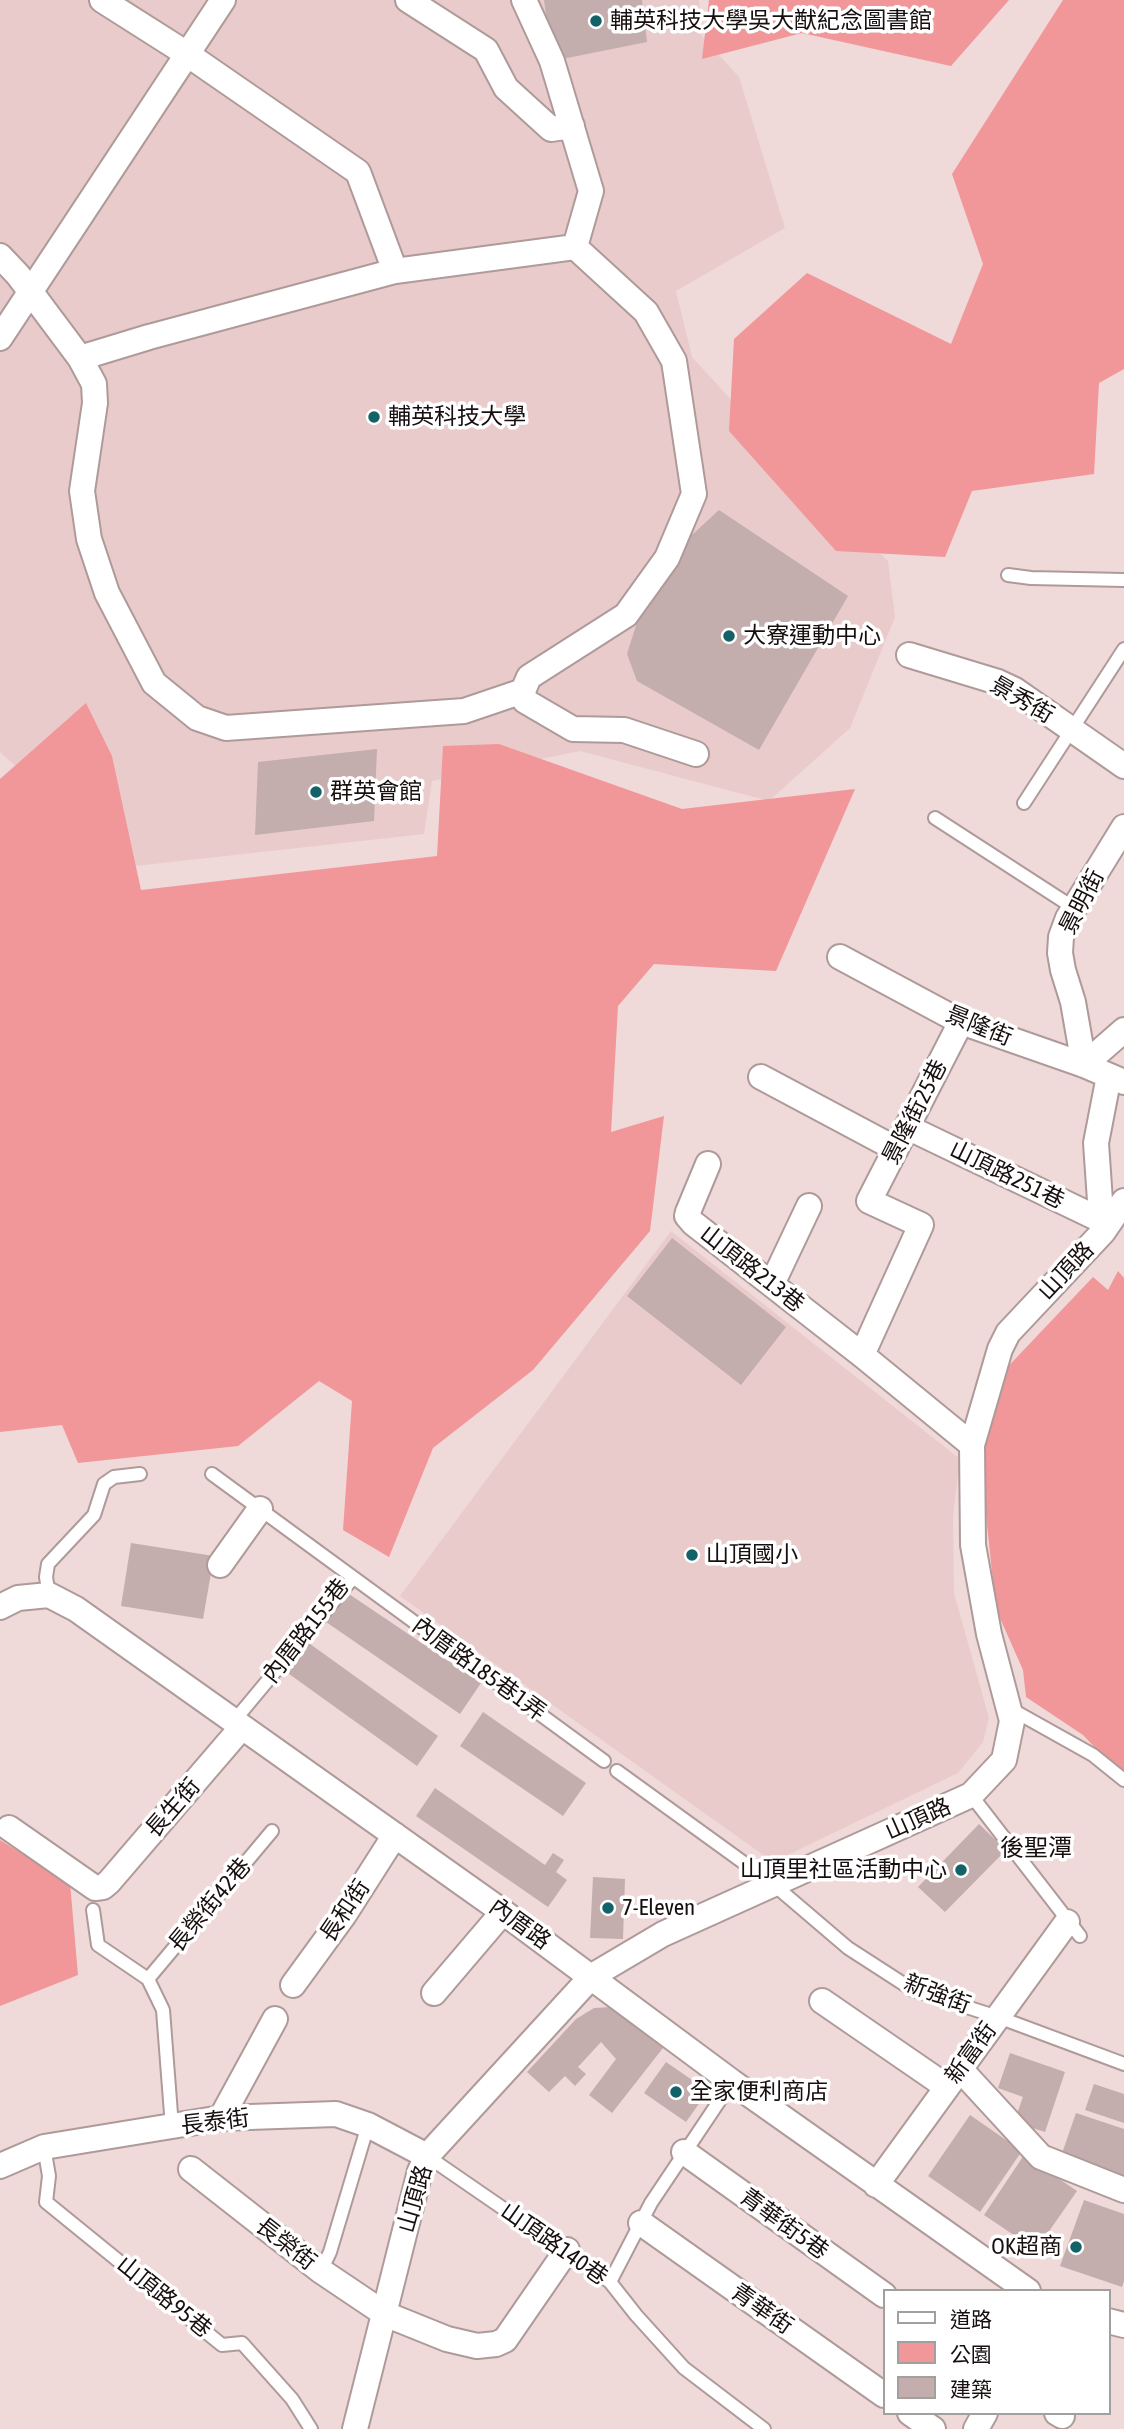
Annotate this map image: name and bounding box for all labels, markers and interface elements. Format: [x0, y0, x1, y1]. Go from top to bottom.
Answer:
place label: 輔英科技大學吳大猷紀念圖書館 [610, 7, 932, 35]
marker: 輔英科技大學吳大猷紀念圖書館 [588, 13, 604, 29]
place label: 輔英科技大學 [388, 403, 526, 431]
marker: 輔英科技大學 [366, 409, 382, 425]
place label: 大寮運動中心 [743, 622, 881, 650]
marker: 大寮運動中心 [721, 628, 737, 644]
street label: 景秀街 [985, 671, 1059, 729]
place label: 群英會館 [330, 778, 422, 806]
marker: 群英會館 [308, 784, 324, 800]
street label: 景明街 [1054, 865, 1110, 939]
street label: 景隆街 [942, 1000, 1016, 1052]
street label: 景隆街25巷 [877, 1055, 953, 1169]
street label: 山頂路251巷 [945, 1135, 1069, 1215]
street label: 山頂路213巷 [694, 1220, 810, 1318]
street label: 山頂路 [1032, 1236, 1100, 1306]
place label: 山頂國小 [706, 1541, 798, 1569]
marker: 山頂國小 [684, 1547, 700, 1563]
street label: 內厝路155巷 [257, 1573, 355, 1689]
street label: 內厝路185巷1弄 [407, 1611, 551, 1727]
street label: 長生街 [140, 1773, 206, 1843]
street label: 山頂路 [881, 1792, 955, 1846]
district label: 後聖潭 [1000, 1834, 1072, 1862]
street label: 長榮街42巷 [163, 1853, 257, 1957]
place label: 山頂里社區活動中心 [740, 1856, 947, 1884]
marker: 山頂里社區活動中心 [953, 1862, 969, 1878]
street label: 長和街 [314, 1875, 376, 1947]
street label: 內厝路 [484, 1893, 556, 1955]
place label: 7-Eleven [622, 1894, 695, 1922]
marker: 7-Eleven [600, 1900, 616, 1916]
street label: 新強街 [900, 1969, 974, 2019]
street label: 新富街 [940, 2017, 1002, 2089]
place label: 全家便利商店 [690, 2078, 828, 2106]
marker: 全家便利商店 [668, 2084, 684, 2100]
street label: 長泰街 [179, 2104, 251, 2140]
street label: 山頂路 [392, 2162, 438, 2236]
street label: 青華街5巷 [734, 2183, 834, 2265]
street label: 山頂路140巷 [495, 2197, 613, 2291]
street label: 長榮街 [250, 2212, 322, 2276]
place label: OK超商 [991, 2233, 1062, 2261]
marker: OK超商 [1068, 2239, 1084, 2255]
street label: 山頂路95巷 [111, 2251, 217, 2343]
street label: 青華街 [726, 2278, 798, 2340]
legend [883, 2289, 1110, 2415]
text: 道路 [950, 2307, 992, 2331]
text: 公園 [950, 2342, 992, 2366]
text: 建築 [950, 2377, 992, 2401]

